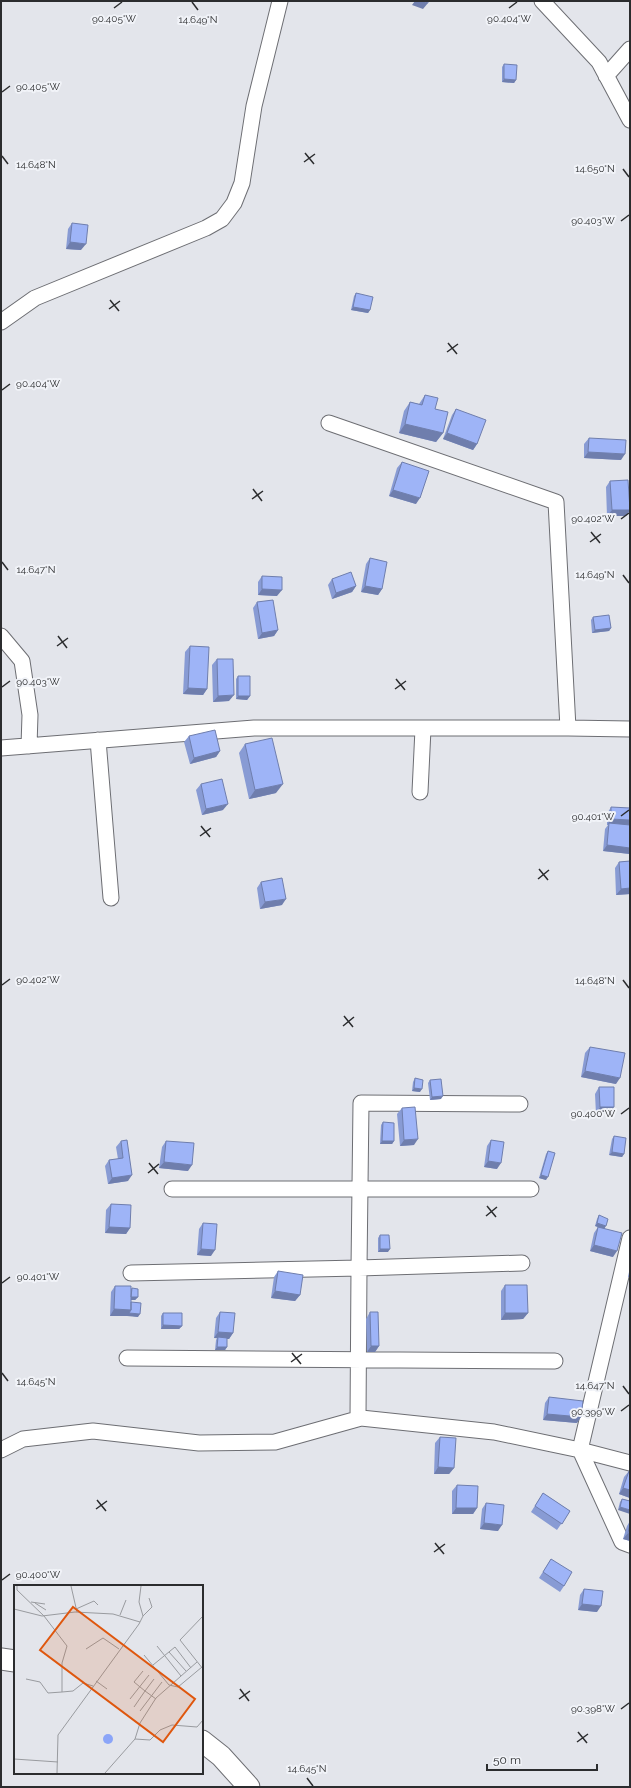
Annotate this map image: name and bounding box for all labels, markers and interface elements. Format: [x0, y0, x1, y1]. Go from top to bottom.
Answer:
text: 90.405°W [92, 13, 137, 24]
text: 90.404°W [487, 13, 531, 24]
text: 14.649°N [178, 14, 218, 25]
text: 90.405°W [16, 81, 61, 92]
text: 14.648°N [16, 159, 56, 170]
text: 14.650°N [575, 163, 615, 174]
text: 90.403°W [571, 215, 615, 226]
text: 90.404°W [16, 378, 60, 389]
text: 90.402°W [571, 513, 615, 524]
text: 14.647°N [17, 564, 55, 575]
text: 14.649°N [575, 569, 615, 580]
text: 90.403°W [16, 676, 60, 687]
text: 90.401°W [572, 811, 615, 822]
text: 90.402°W [16, 974, 60, 985]
text: 14.648°N [575, 975, 615, 986]
text: 90.400°W [571, 1108, 616, 1119]
text: 90.401°W [17, 1271, 60, 1282]
text: 14.645°N [17, 1376, 55, 1387]
text: 14.647°N [576, 1380, 614, 1391]
text: 90.399°W [571, 1406, 615, 1417]
text: 90.400°W [16, 1569, 61, 1580]
inset map [14, 1585, 203, 1774]
text: 90.398°W [571, 1703, 616, 1714]
scale bar [487, 1746, 597, 1772]
text: 50 m [493, 1753, 521, 1767]
text: 14.645°N [288, 1763, 326, 1774]

